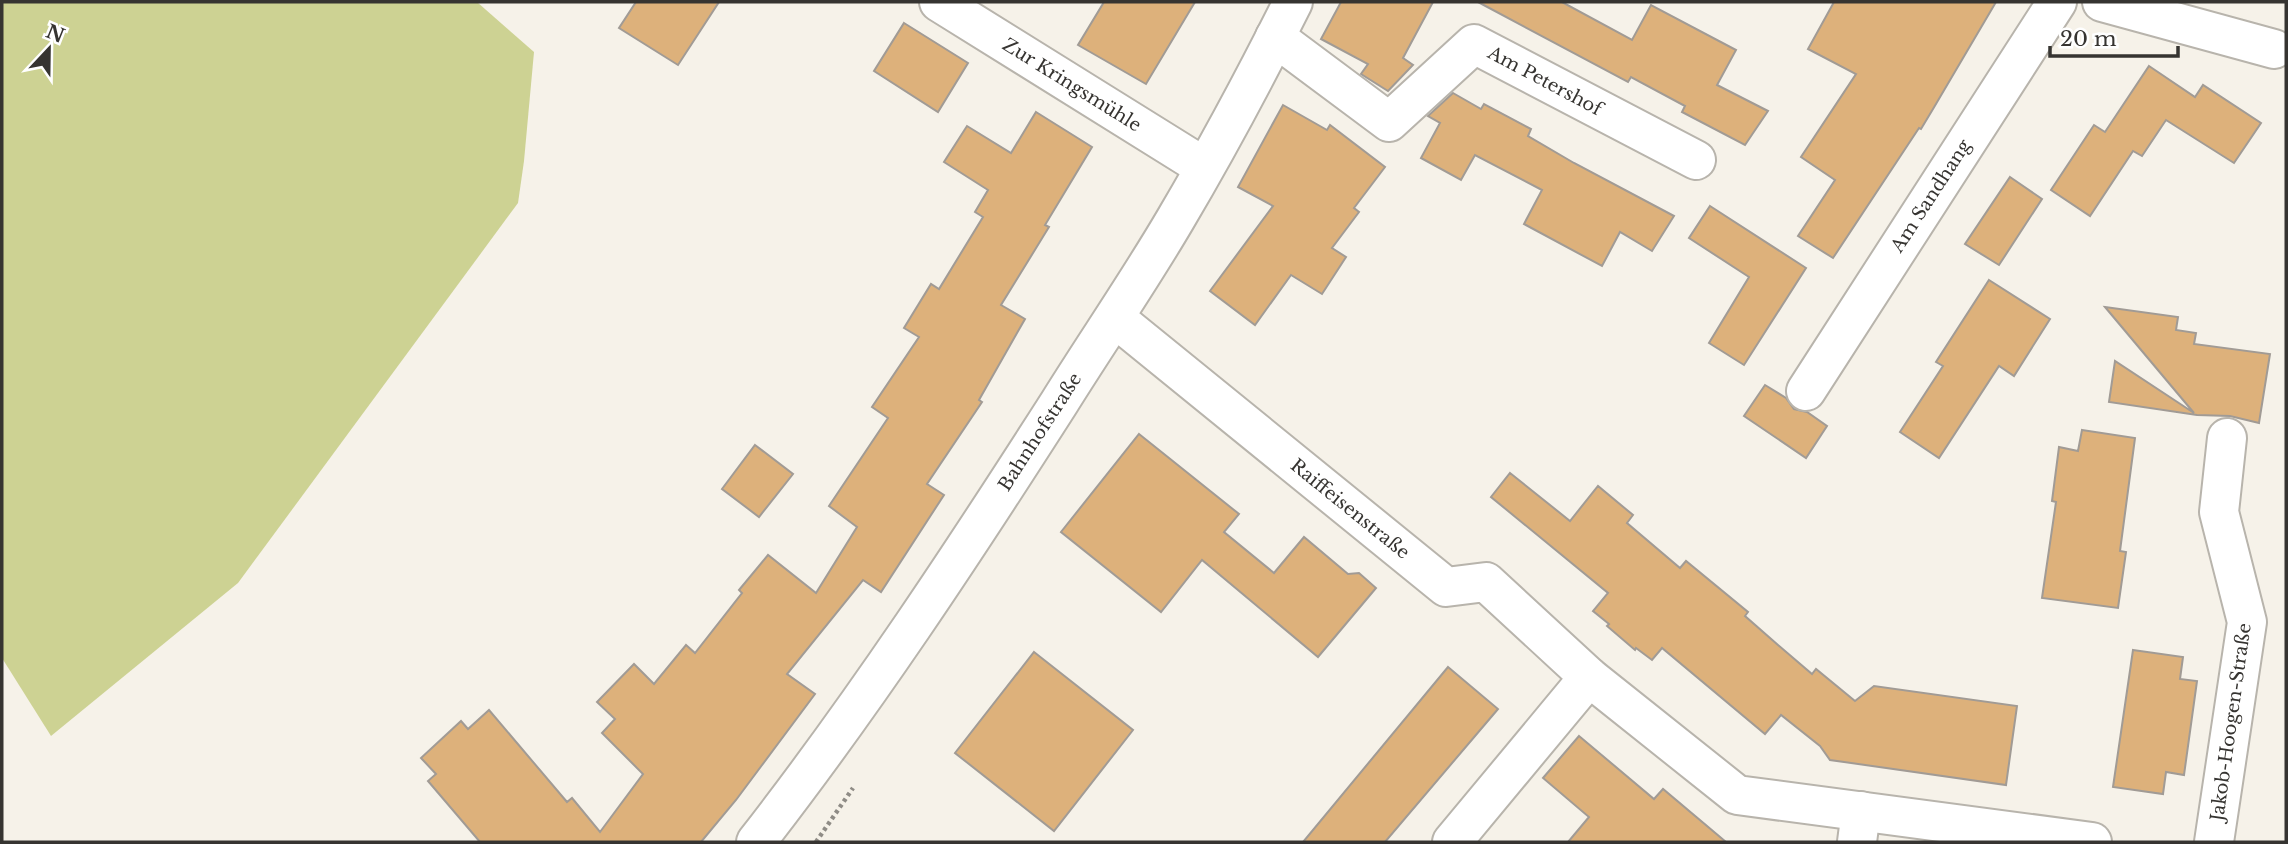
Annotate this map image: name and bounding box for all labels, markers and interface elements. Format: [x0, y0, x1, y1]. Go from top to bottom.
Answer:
north arrow [14, 14, 84, 84]
scale bar [2050, 14, 2178, 58]
text: N [43, 20, 68, 48]
text: 20 m [2060, 26, 2117, 52]
street label: Zur Kringsmühle [999, 34, 1145, 136]
street label: Am Petershof [1483, 41, 1608, 121]
street label: Am Sandhang [1886, 135, 1976, 257]
street label: Bahnhofstraße [994, 369, 1086, 495]
street label: Raiffeisenstraße [1286, 454, 1414, 564]
street label: Jakob-Hoogen-Straße [2206, 622, 2256, 824]

